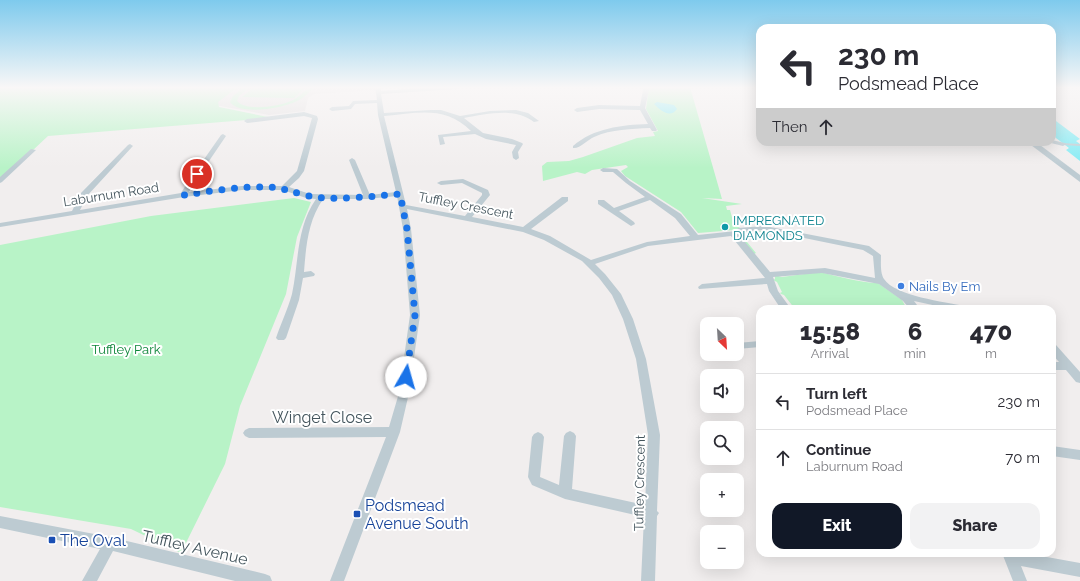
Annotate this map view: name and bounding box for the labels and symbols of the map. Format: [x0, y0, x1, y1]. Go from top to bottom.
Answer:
pin [180, 157, 214, 191]
street label: Laburnum Road [62, 180, 160, 209]
street label: Tuffley Crescent [417, 189, 515, 222]
place label: IMPREGNATED DIAMONDS [733, 213, 824, 243]
marker: IMPREGNATED DIAMONDS [720, 222, 730, 232]
place label: Nails By Em [909, 279, 980, 294]
marker: Nails By Em [896, 281, 906, 291]
north arrow [700, 317, 744, 361]
park label: Tuffley Park [91, 342, 161, 357]
position arrow [385, 356, 427, 398]
street label: Winget Close [272, 408, 372, 427]
street label: Tuffley Crescent [631, 434, 648, 531]
place label: Podsmead Avenue South [365, 496, 469, 533]
marker: Podsmead Avenue South [352, 509, 362, 519]
street label: Tuffley Avenue [140, 526, 250, 569]
place label: The Oval [60, 531, 127, 550]
marker: The Oval [47, 535, 57, 545]

